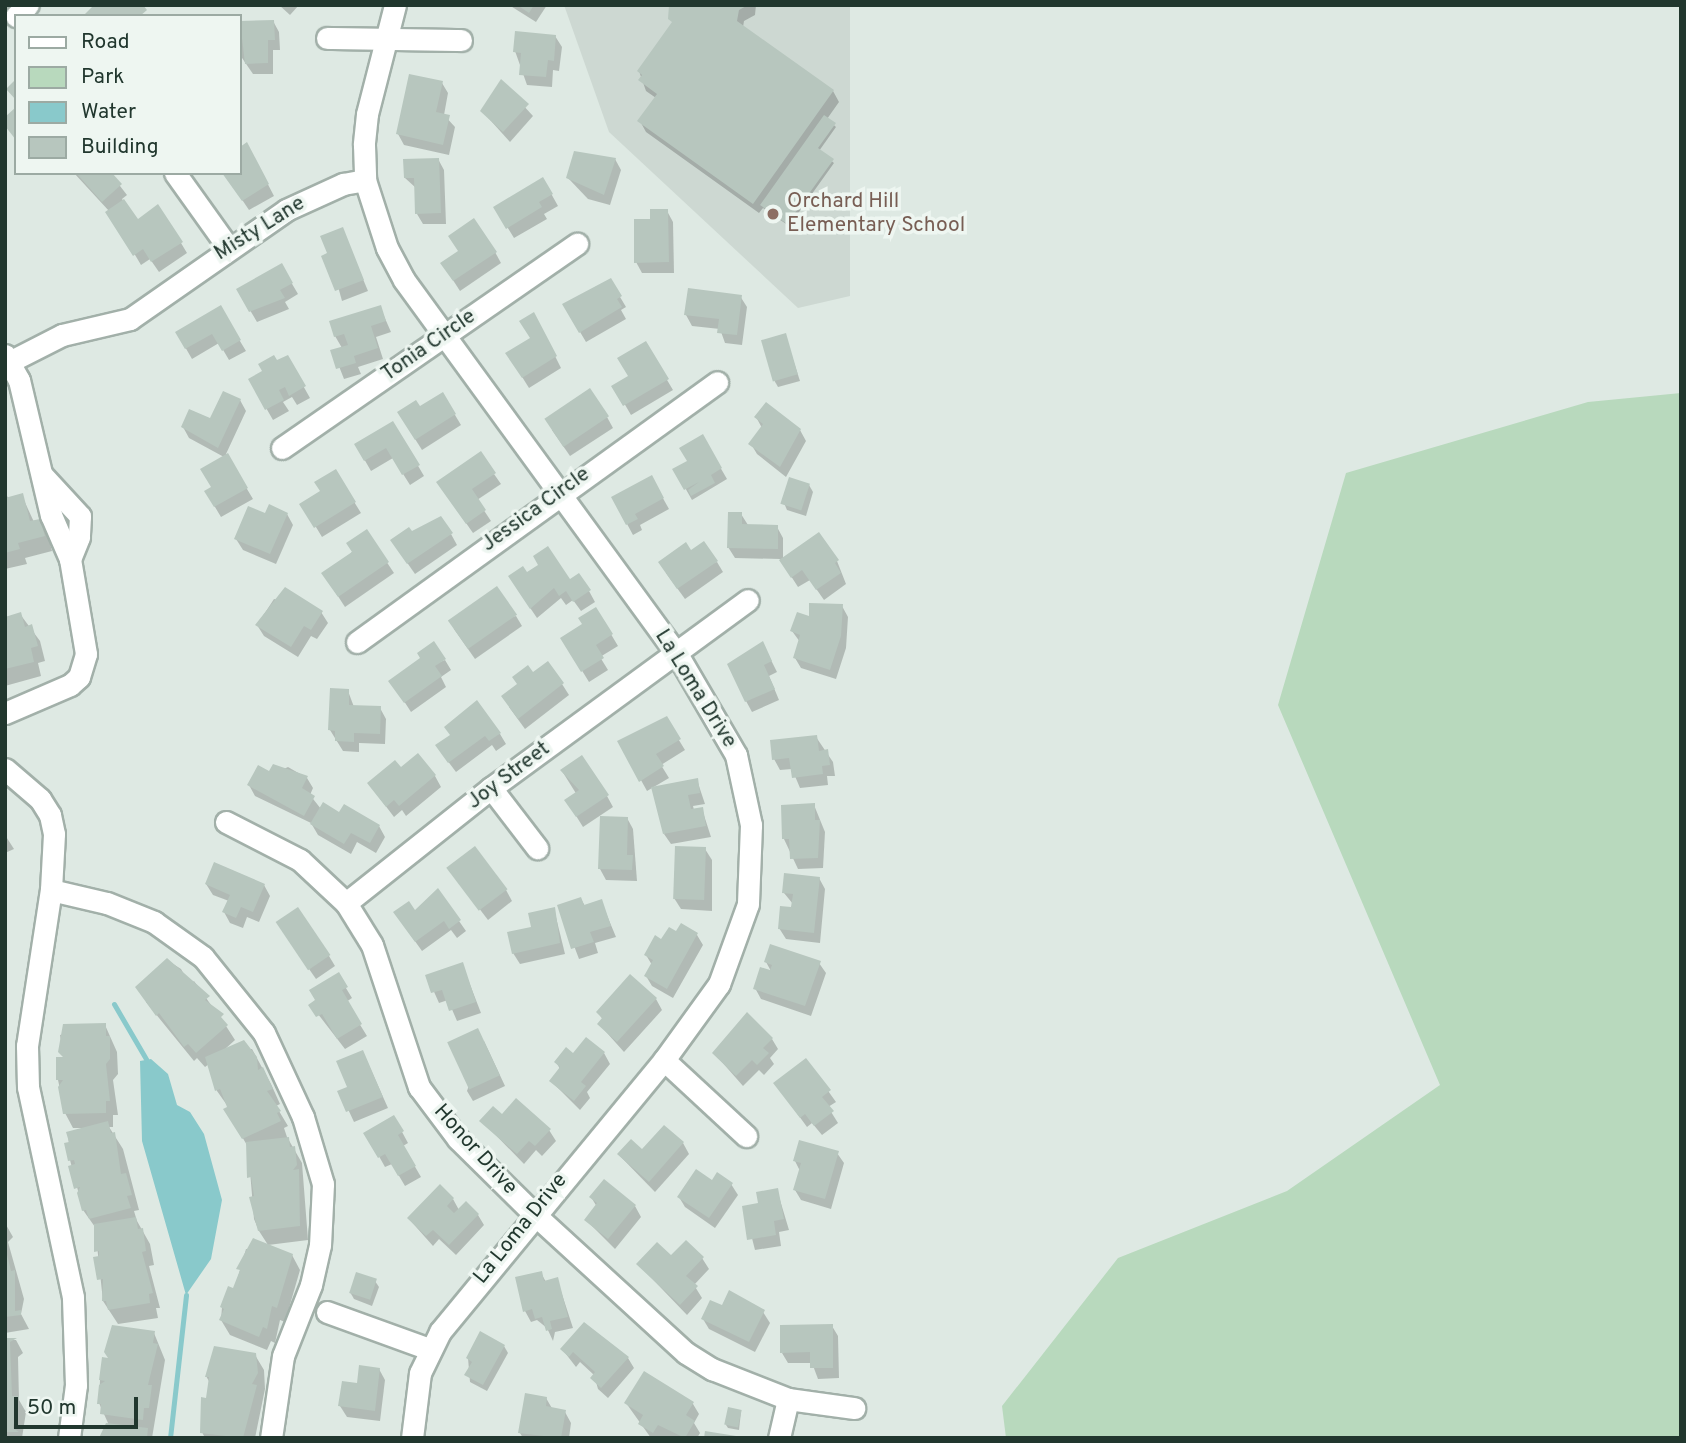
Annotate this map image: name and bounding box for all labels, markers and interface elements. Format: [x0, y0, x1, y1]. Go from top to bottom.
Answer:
legend [14, 14, 242, 175]
text: Road [81, 29, 130, 56]
text: Park [81, 64, 124, 91]
text: Water [81, 99, 136, 126]
text: Building [81, 134, 159, 161]
place label: Orchard Hill Elementary School [787, 189, 965, 239]
street label: Misty Lane [210, 191, 310, 267]
marker: Orchard Hill Elementary School [765, 206, 781, 222]
street label: Tonia Circle [377, 304, 481, 388]
street label: Jessica Circle [477, 462, 595, 558]
street label: La Loma Drive [649, 625, 741, 753]
street label: Joy Street [463, 737, 555, 815]
street label: Honor Drive [428, 1100, 522, 1200]
street label: La Loma Drive [469, 1169, 573, 1289]
scale bar [18, 1384, 142, 1428]
text: 50 m [27, 1395, 76, 1422]

